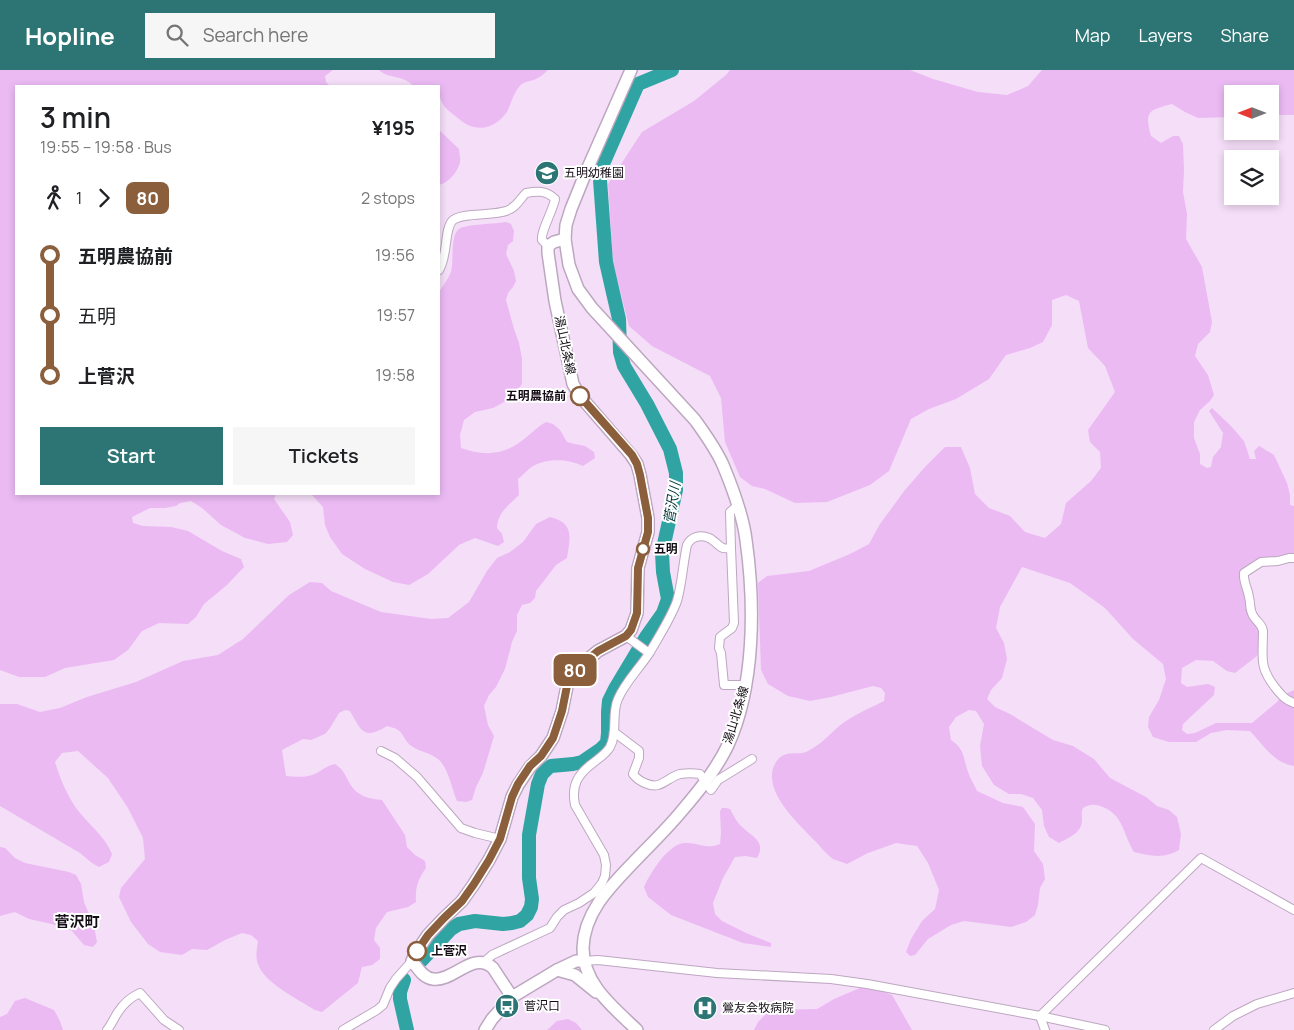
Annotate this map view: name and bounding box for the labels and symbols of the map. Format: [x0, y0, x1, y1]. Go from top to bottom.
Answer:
north arrow [1224, 85, 1279, 140]
school or university icon: 五明幼稚園 [534, 160, 560, 186]
place label: 五明幼稚園 [564, 164, 624, 181]
street label: 湯山北条線 [551, 314, 580, 376]
marker: 五明農協前 [570, 386, 590, 406]
place label: 五明農協前 [506, 387, 566, 404]
water label: 菅沢川 [659, 479, 684, 525]
place label: 五明 [654, 540, 678, 557]
marker: 五明 [636, 542, 650, 556]
line badge: 80 [552, 654, 598, 686]
street label: 湯山北条線 [719, 684, 752, 746]
district label: 菅沢町 [54, 911, 100, 932]
marker: 上菅沢 [407, 941, 427, 961]
place label: 上菅沢 [431, 942, 467, 959]
bus stop icon: 菅沢口 [494, 993, 520, 1019]
hospital icon: 鶯友会牧病院 [692, 995, 718, 1021]
place label: 菅沢口 [524, 997, 560, 1014]
place label: 鶯友会牧病院 [722, 999, 794, 1016]

